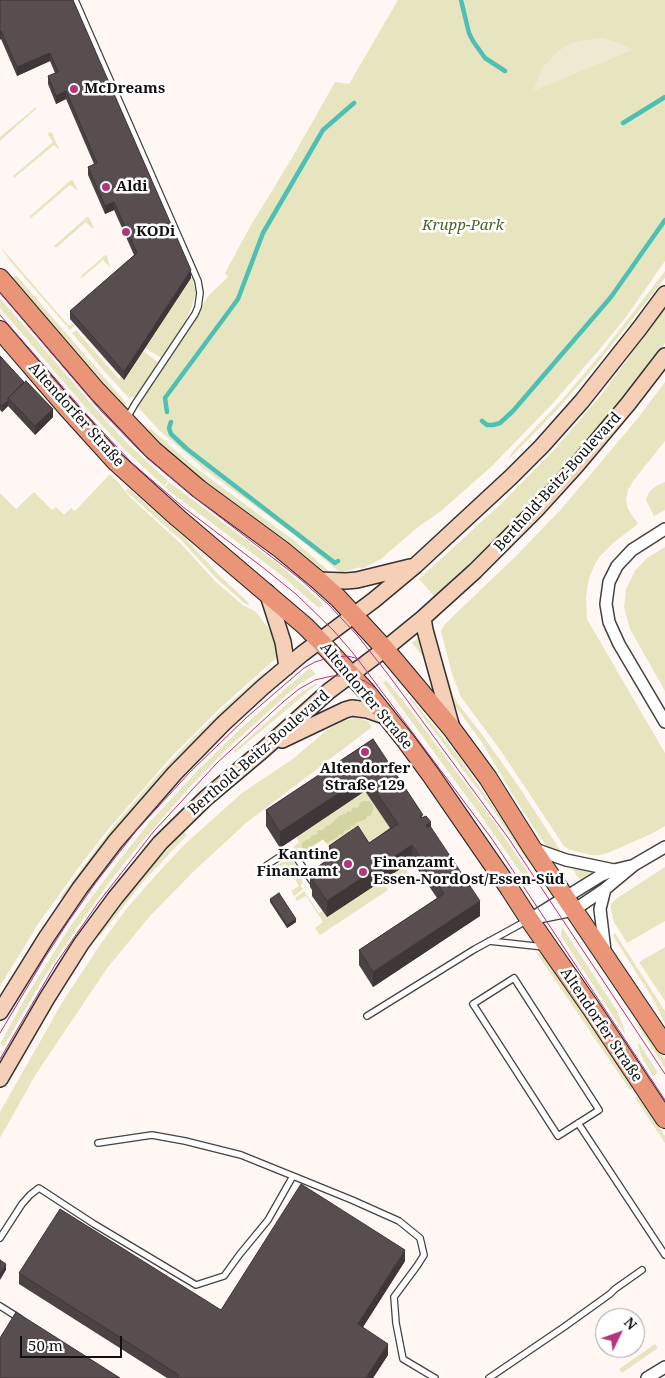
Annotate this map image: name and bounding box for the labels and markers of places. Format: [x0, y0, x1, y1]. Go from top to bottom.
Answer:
place label: McDreams [84, 80, 165, 98]
marker: McDreams [68, 83, 80, 95]
place label: Aldi [116, 178, 148, 196]
marker: Aldi [100, 181, 112, 193]
place label: KODi [136, 223, 175, 241]
marker: KODi [120, 226, 132, 238]
marker: Altendorfer Straße 129 [359, 746, 371, 758]
place label: Altendorfer Straße 129 [320, 760, 410, 795]
place label: Kantine Finanzamt [257, 846, 338, 881]
place label: Finanzamt Essen-NordOst/Essen-Süd [373, 854, 564, 889]
marker: Kantine Finanzamt [342, 858, 354, 870]
marker: Finanzamt Essen-NordOst/Essen-Süd [357, 866, 369, 878]

